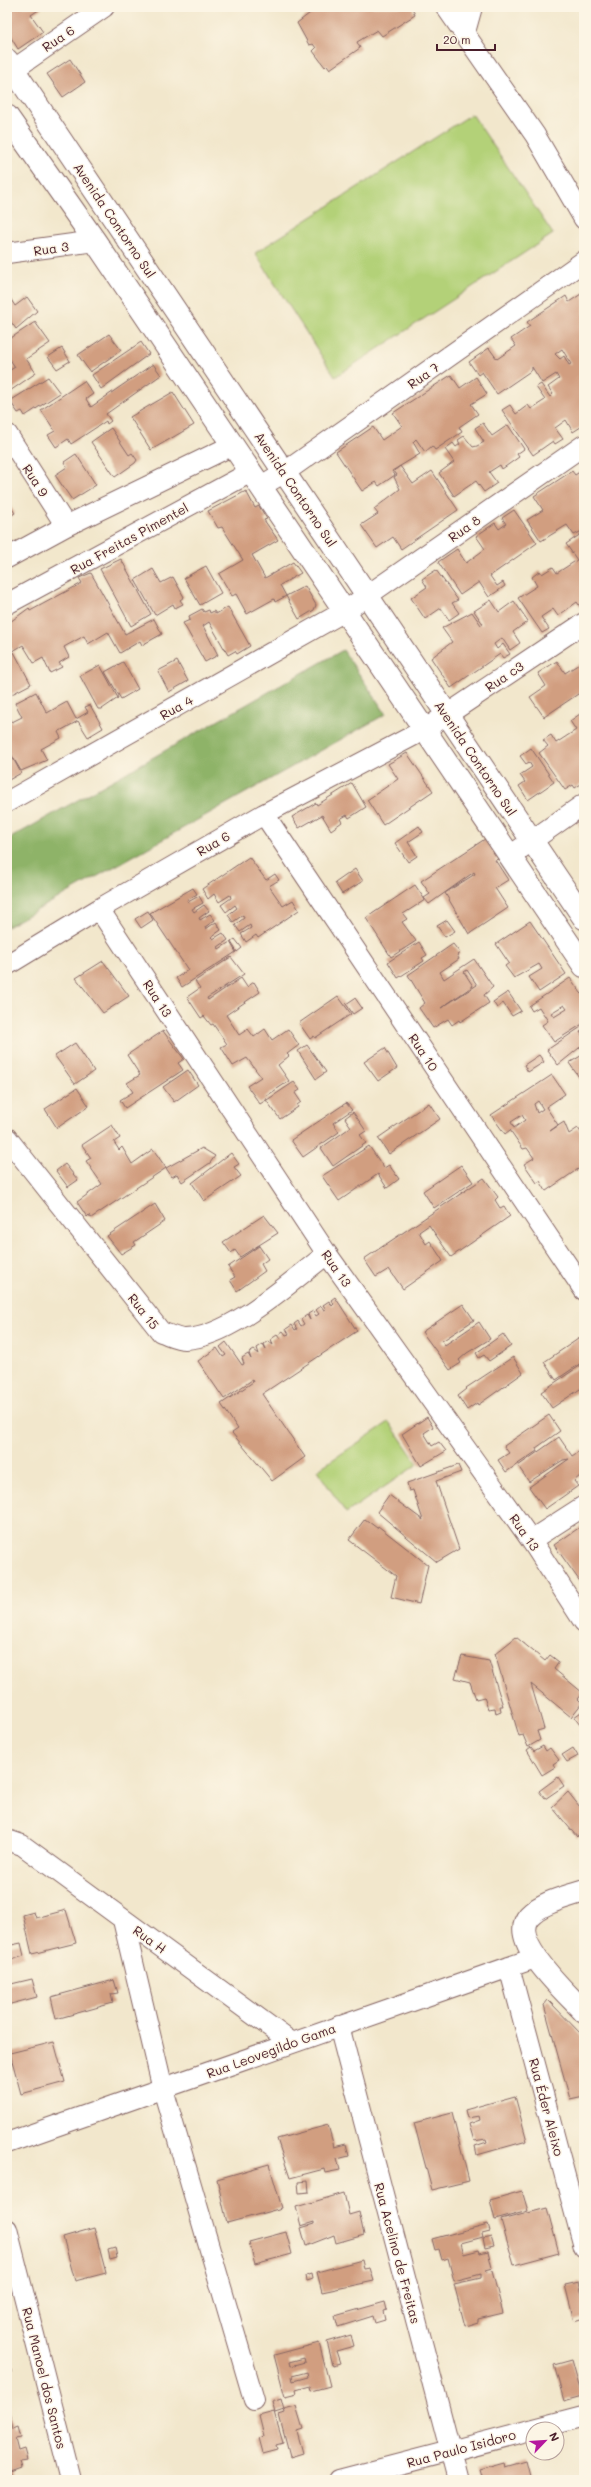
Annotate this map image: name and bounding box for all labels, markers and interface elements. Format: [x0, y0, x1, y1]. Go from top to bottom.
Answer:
street label: Rua 6 [39, 21, 78, 55]
scale bar [437, 26, 495, 52]
text: 20 m [443, 31, 471, 47]
street label: Avenida Contorno Sul [70, 159, 160, 281]
street label: Rua 3 [32, 237, 70, 259]
street label: Rua 7 [404, 358, 442, 392]
street label: Avenida Contorno Sul [251, 428, 341, 550]
street label: Rua 9 [19, 461, 53, 500]
street label: Rua Freitas Pimentel [67, 498, 191, 578]
street label: Rua 8 [445, 511, 484, 545]
street label: Rua c3 [481, 657, 527, 695]
street label: Rua 4 [156, 691, 196, 723]
street label: Avenida Contorno Sul [431, 697, 521, 819]
street label: Rua 6 [193, 827, 233, 859]
street label: Rua 13 [140, 976, 177, 1020]
street label: Rua 10 [405, 1030, 443, 1074]
street label: Rua 13 [318, 1246, 356, 1290]
street label: Rua 15 [125, 1290, 163, 1332]
street label: Rua 13 [506, 1510, 544, 1554]
street label: Rua H [130, 1921, 170, 1957]
street label: Rua Leovegildo Gama [204, 2019, 338, 2081]
street label: Rua Éder Aleixo [526, 2056, 568, 2158]
street label: Rua Acelino de Freitas [371, 2181, 425, 2325]
street label: Rua Manoel dos Santos [19, 2305, 71, 2451]
north arrow [525, 2421, 565, 2461]
street label: Rua Paulo Isidoro [405, 2425, 518, 2471]
text: N [546, 2430, 563, 2444]

